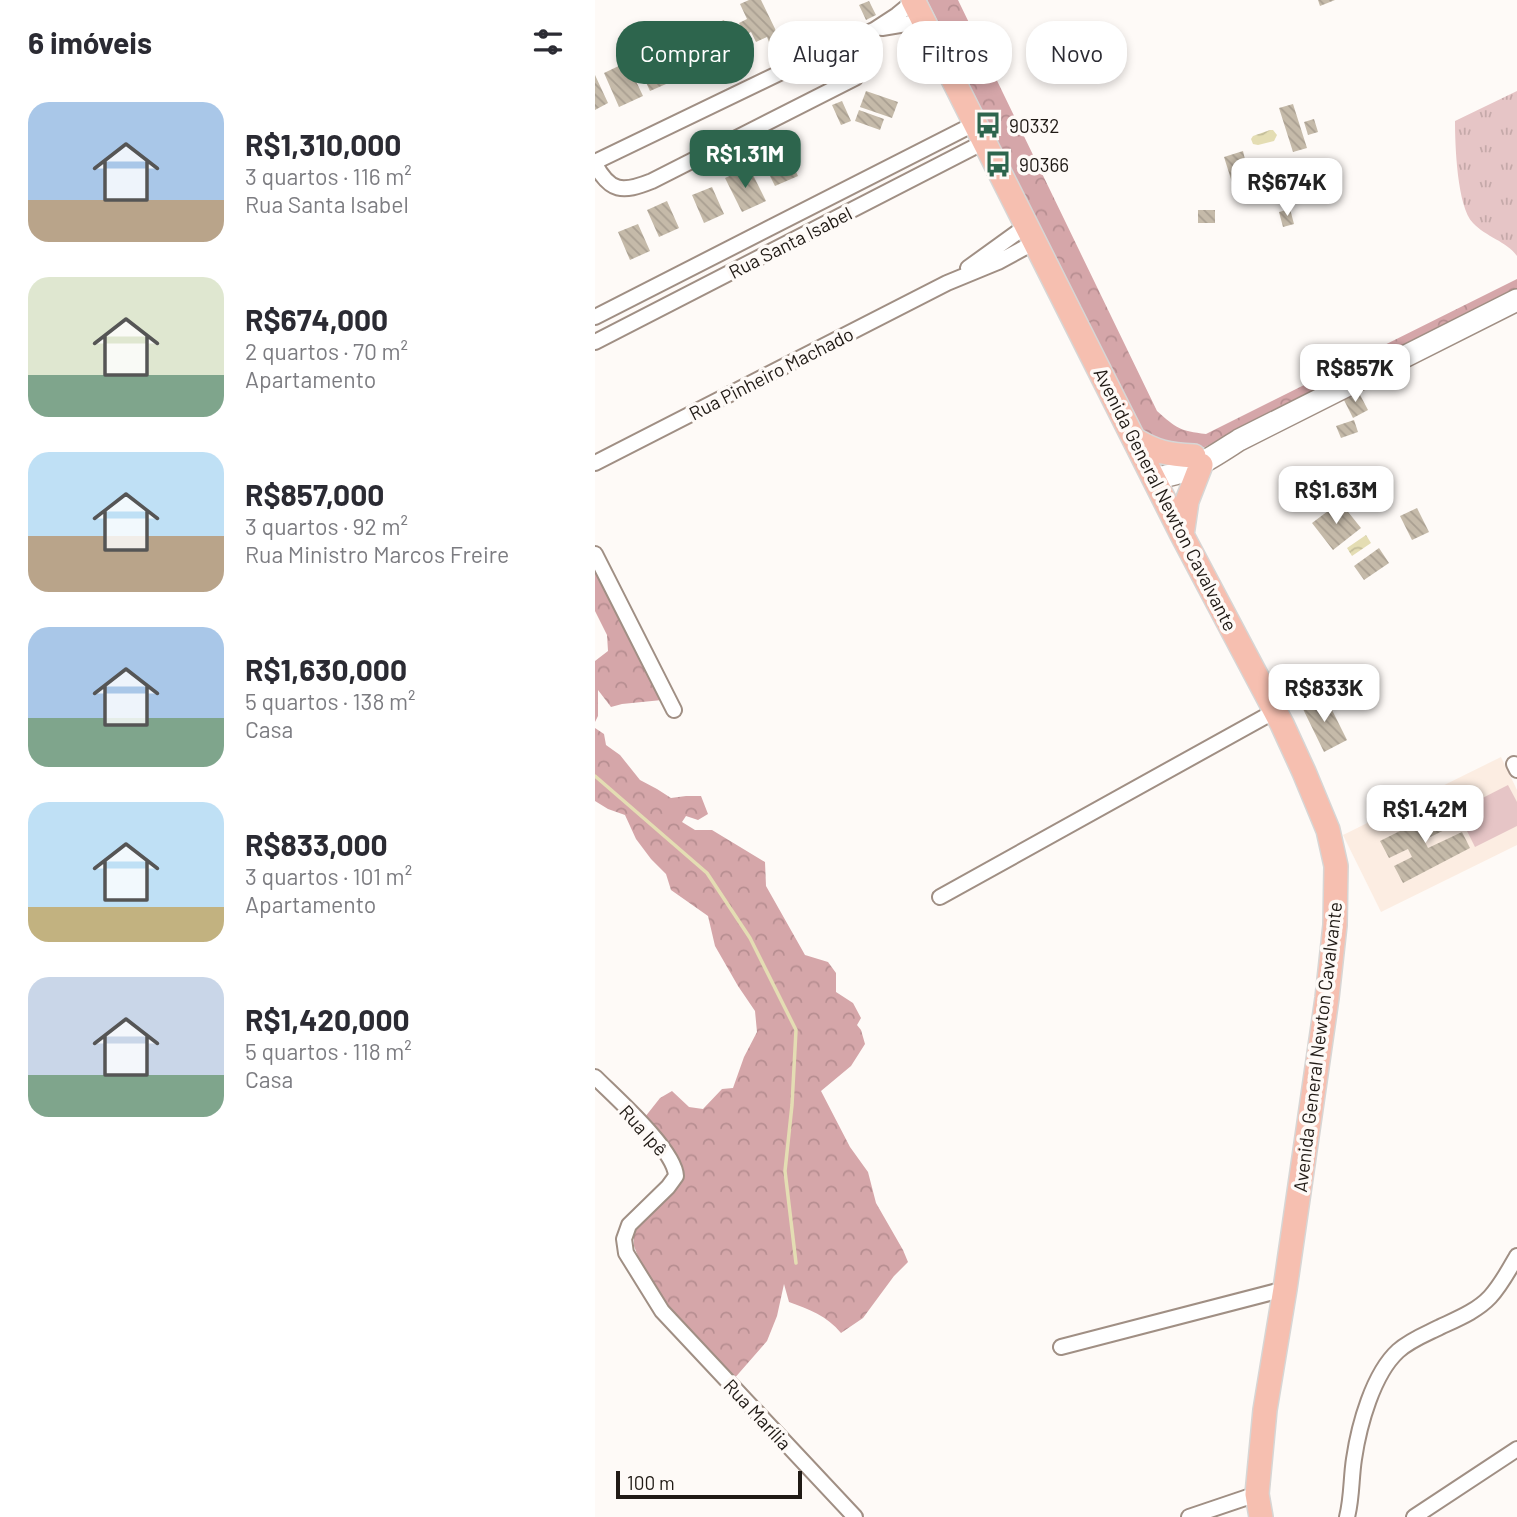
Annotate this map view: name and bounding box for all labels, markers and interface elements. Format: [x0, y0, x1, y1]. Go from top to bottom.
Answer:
chip: Comprar [616, 21, 754, 84]
chip: Alugar [768, 21, 883, 84]
chip: Filtros [897, 21, 1012, 84]
chip: Novo [1026, 21, 1127, 84]
icon: filters [529, 23, 567, 61]
text: 6 imóveis [28, 24, 152, 60]
bus stop icon: 90332 [973, 110, 1003, 140]
place label: 90332 [1009, 114, 1059, 137]
text: R$1,310,000 [245, 126, 401, 162]
icon: home [84, 130, 168, 214]
pin: R$1.31M [680, 130, 810, 190]
text: R$1.31M [706, 139, 784, 167]
bus stop icon: 90366 [983, 149, 1013, 179]
place label: 90366 [1019, 153, 1069, 176]
pin: R$674K [1230, 158, 1344, 218]
text: 3 quartos · 116 m² [245, 162, 412, 190]
text: R$674K [1247, 167, 1327, 195]
text: Rua Santa Isabel [245, 190, 409, 218]
street label: Rua Santa Isabel [725, 201, 855, 283]
text: R$674,000 [245, 301, 388, 337]
icon: home [84, 305, 168, 389]
street label: Rua Pinheiro Machado [685, 322, 857, 424]
text: 2 quartos · 70 m² [245, 337, 408, 365]
pin: R$857K [1298, 344, 1412, 404]
text: R$857K [1316, 353, 1394, 381]
street label: Avenida General Newton Cavalvante [1089, 364, 1243, 634]
text: Apartamento [245, 365, 376, 393]
pin: R$1.63M [1271, 466, 1401, 526]
text: R$1.63M [1295, 475, 1377, 503]
text: R$857,000 [245, 476, 384, 512]
icon: home [84, 480, 168, 564]
text: 3 quartos · 92 m² [245, 512, 408, 540]
text: Rua Ministro Marcos Freire [245, 540, 509, 568]
text: R$1,630,000 [245, 651, 407, 687]
icon: home [84, 655, 168, 739]
pin: R$833K [1267, 664, 1381, 724]
text: R$833K [1285, 673, 1363, 701]
text: 5 quartos · 138 m² [245, 687, 416, 715]
text: Casa [245, 715, 293, 743]
pin: R$1.42M [1360, 786, 1490, 845]
text: R$1.42M [1383, 794, 1467, 822]
text: R$833,000 [245, 826, 388, 862]
icon: home [84, 830, 168, 914]
text: 3 quartos · 101 m² [245, 862, 412, 890]
text: Apartamento [245, 890, 376, 918]
street label: Avenida General Newton Cavalvante [1288, 900, 1346, 1194]
text: R$1,420,000 [245, 1001, 410, 1037]
icon: home [84, 1005, 168, 1089]
text: 5 quartos · 118 m² [245, 1037, 412, 1065]
text: Casa [245, 1065, 293, 1093]
street label: Rua Ipê [615, 1100, 673, 1160]
street label: Rua Marília [719, 1374, 797, 1454]
scale bar [616, 1468, 801, 1500]
text: 100 m [627, 1471, 675, 1494]

